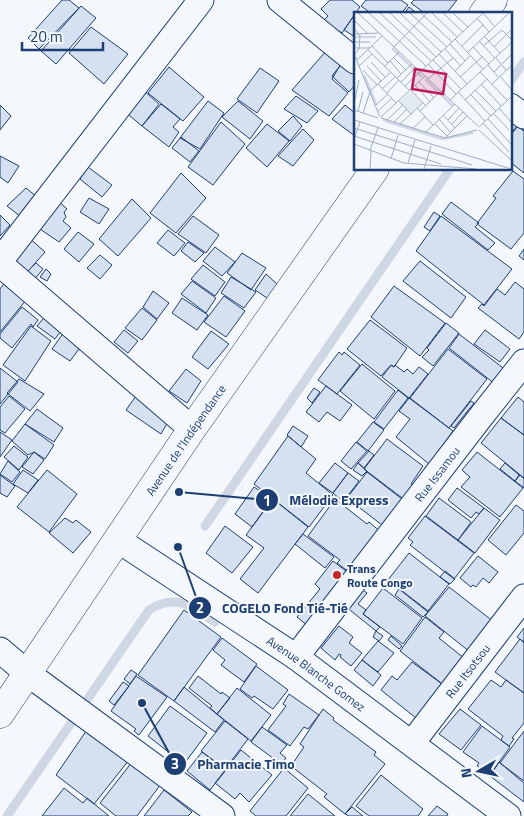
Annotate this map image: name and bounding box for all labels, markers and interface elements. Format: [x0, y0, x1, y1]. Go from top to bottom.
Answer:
inset map [354, 12, 512, 170]
scale bar [22, 20, 104, 52]
text: 20 m [30, 25, 63, 48]
street label: Avenue de l'Indépendance [140, 380, 230, 499]
street label: Rue Issamou [409, 442, 464, 506]
callout: Mélodie Express [255, 486, 399, 515]
text: 1 [263, 489, 271, 512]
text: Mélodie Express [289, 489, 389, 510]
place label: Trans Route Congo [347, 559, 413, 592]
marker: Trans Route Congo [331, 569, 343, 581]
callout: COGELO Fond Tié-Tié [187, 593, 358, 622]
text: 2 [196, 596, 204, 619]
text: COGELO Fond Tié-Tié [222, 597, 348, 618]
street label: Avenue Blanche Gomez [263, 631, 370, 716]
street label: Rue Itsotsou [440, 640, 494, 702]
north arrow [454, 746, 504, 796]
callout: Pharmacie Timo [162, 749, 305, 778]
text: 3 [171, 752, 179, 775]
text: Pharmacie Timo [197, 753, 295, 774]
text: N [455, 767, 477, 780]

